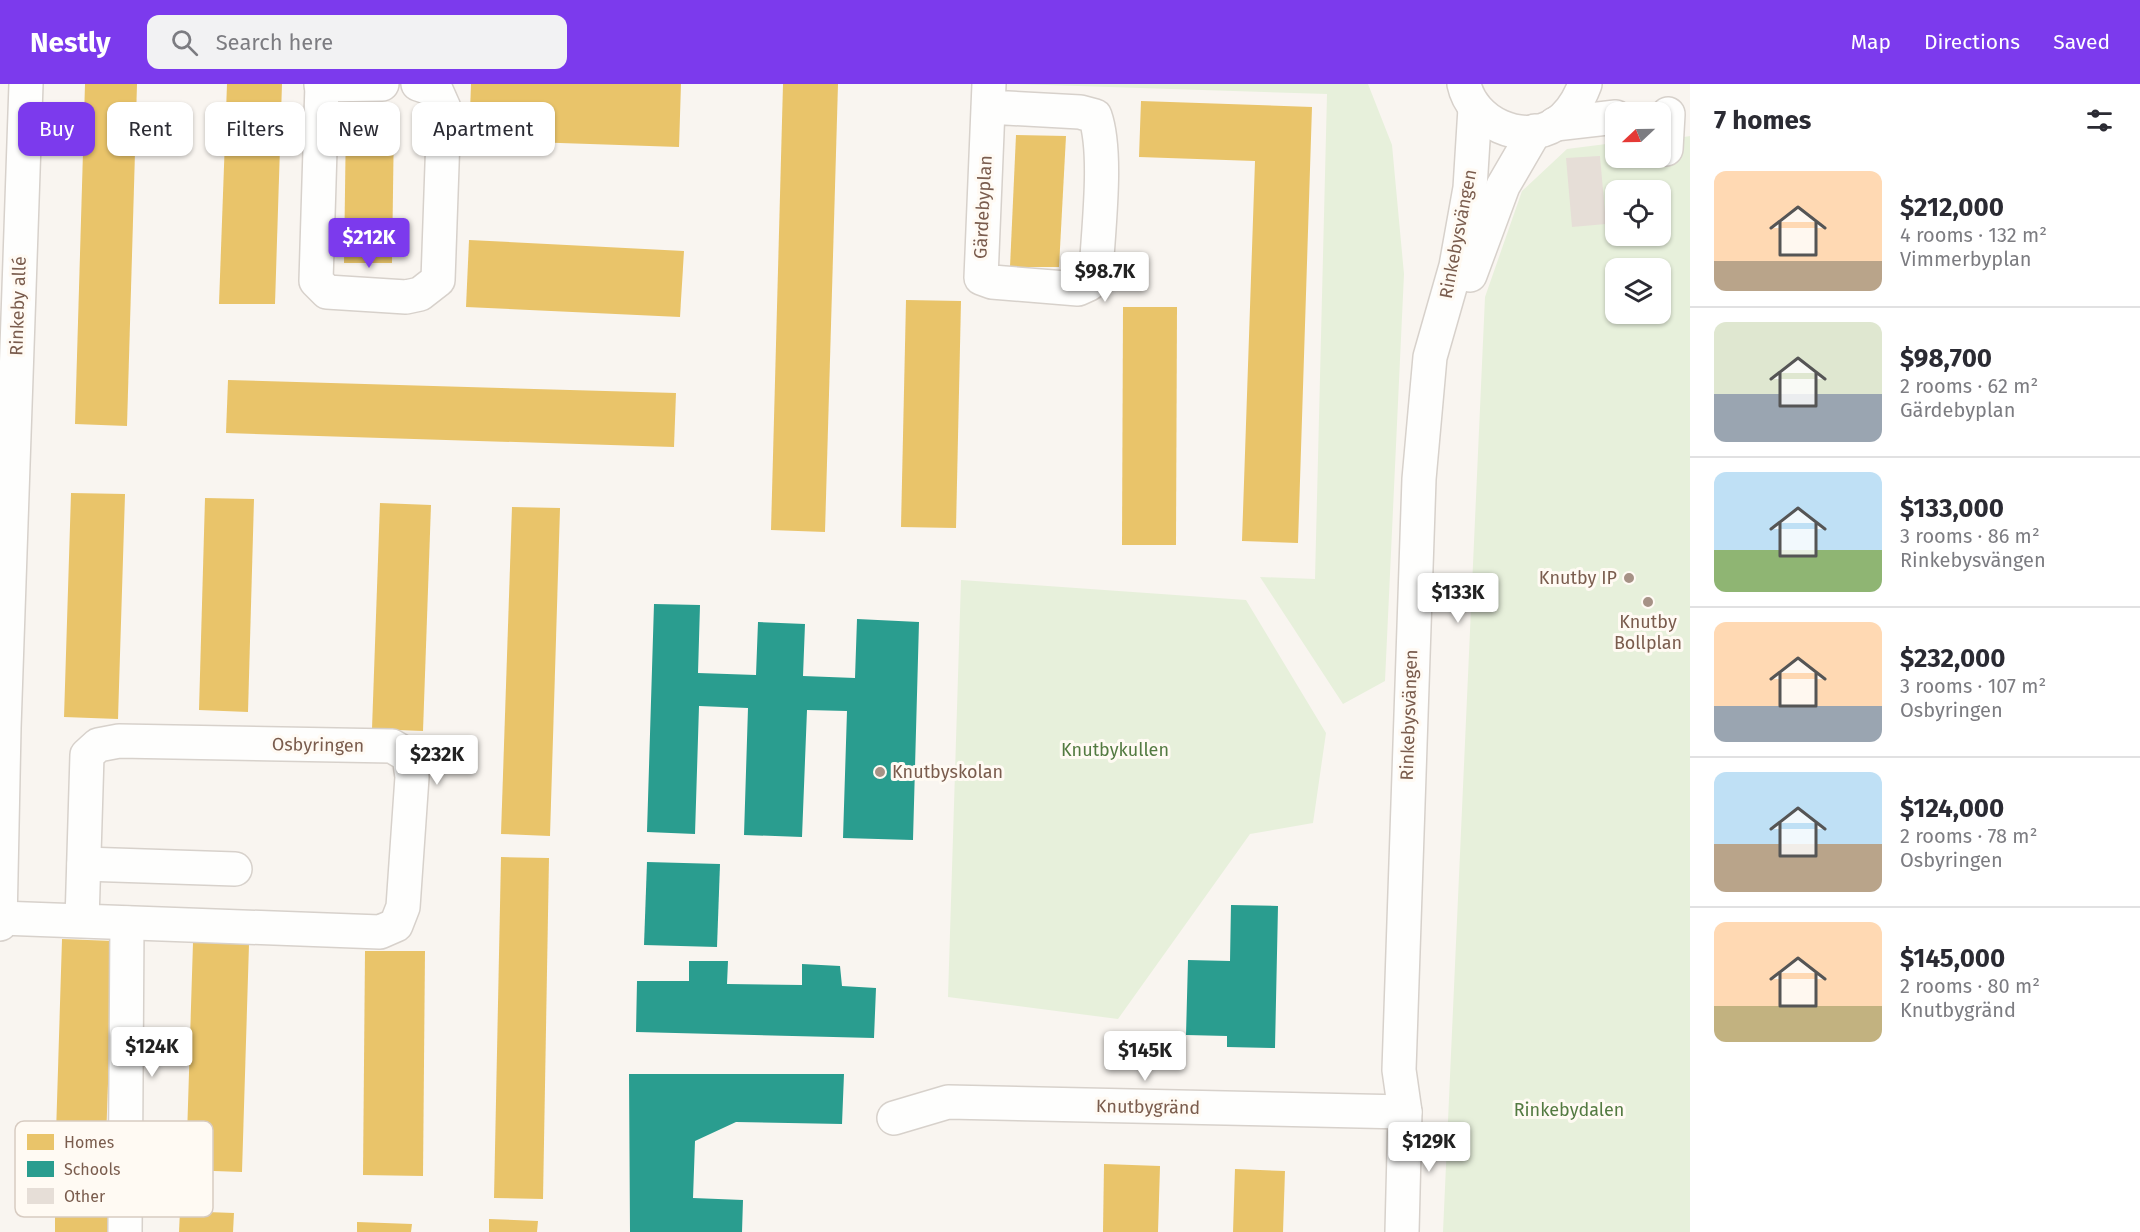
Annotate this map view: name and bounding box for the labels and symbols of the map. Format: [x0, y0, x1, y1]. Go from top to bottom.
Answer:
north arrow [1605, 102, 1671, 168]
street label: Gärdebyplan [969, 155, 997, 259]
street label: Rinkebysvängen [1435, 168, 1481, 300]
pin: $212K [327, 218, 411, 269]
pin: $98.7K [1056, 252, 1154, 303]
street label: Rinkeby allé [5, 256, 31, 356]
place label: Knutby IP [1539, 567, 1617, 589]
marker: Knutby IP [1622, 571, 1636, 585]
pin: $133K [1416, 573, 1500, 624]
marker: Knutby Bollplan [1641, 595, 1655, 609]
place label: Knutby Bollplan [1614, 611, 1682, 654]
street label: Rinkebysvängen [1396, 649, 1422, 781]
street label: Osbyringen [272, 733, 364, 757]
pin: $232K [395, 735, 479, 786]
park label: Knutbykullen [1061, 739, 1169, 761]
place label: Knutbyskolan [892, 761, 1003, 783]
marker: Knutbyskolan [873, 765, 887, 779]
pin: $124K [110, 1027, 194, 1078]
pin: $145K [1103, 1031, 1187, 1082]
street label: Knutbygränd [1096, 1095, 1200, 1119]
park label: Rinkebydalen [1514, 1099, 1624, 1121]
legend [15, 1121, 213, 1217]
pin: $129K [1387, 1122, 1471, 1173]
text: Homes [64, 1133, 114, 1152]
text: Schools [64, 1160, 121, 1179]
text: Other [64, 1187, 106, 1206]

